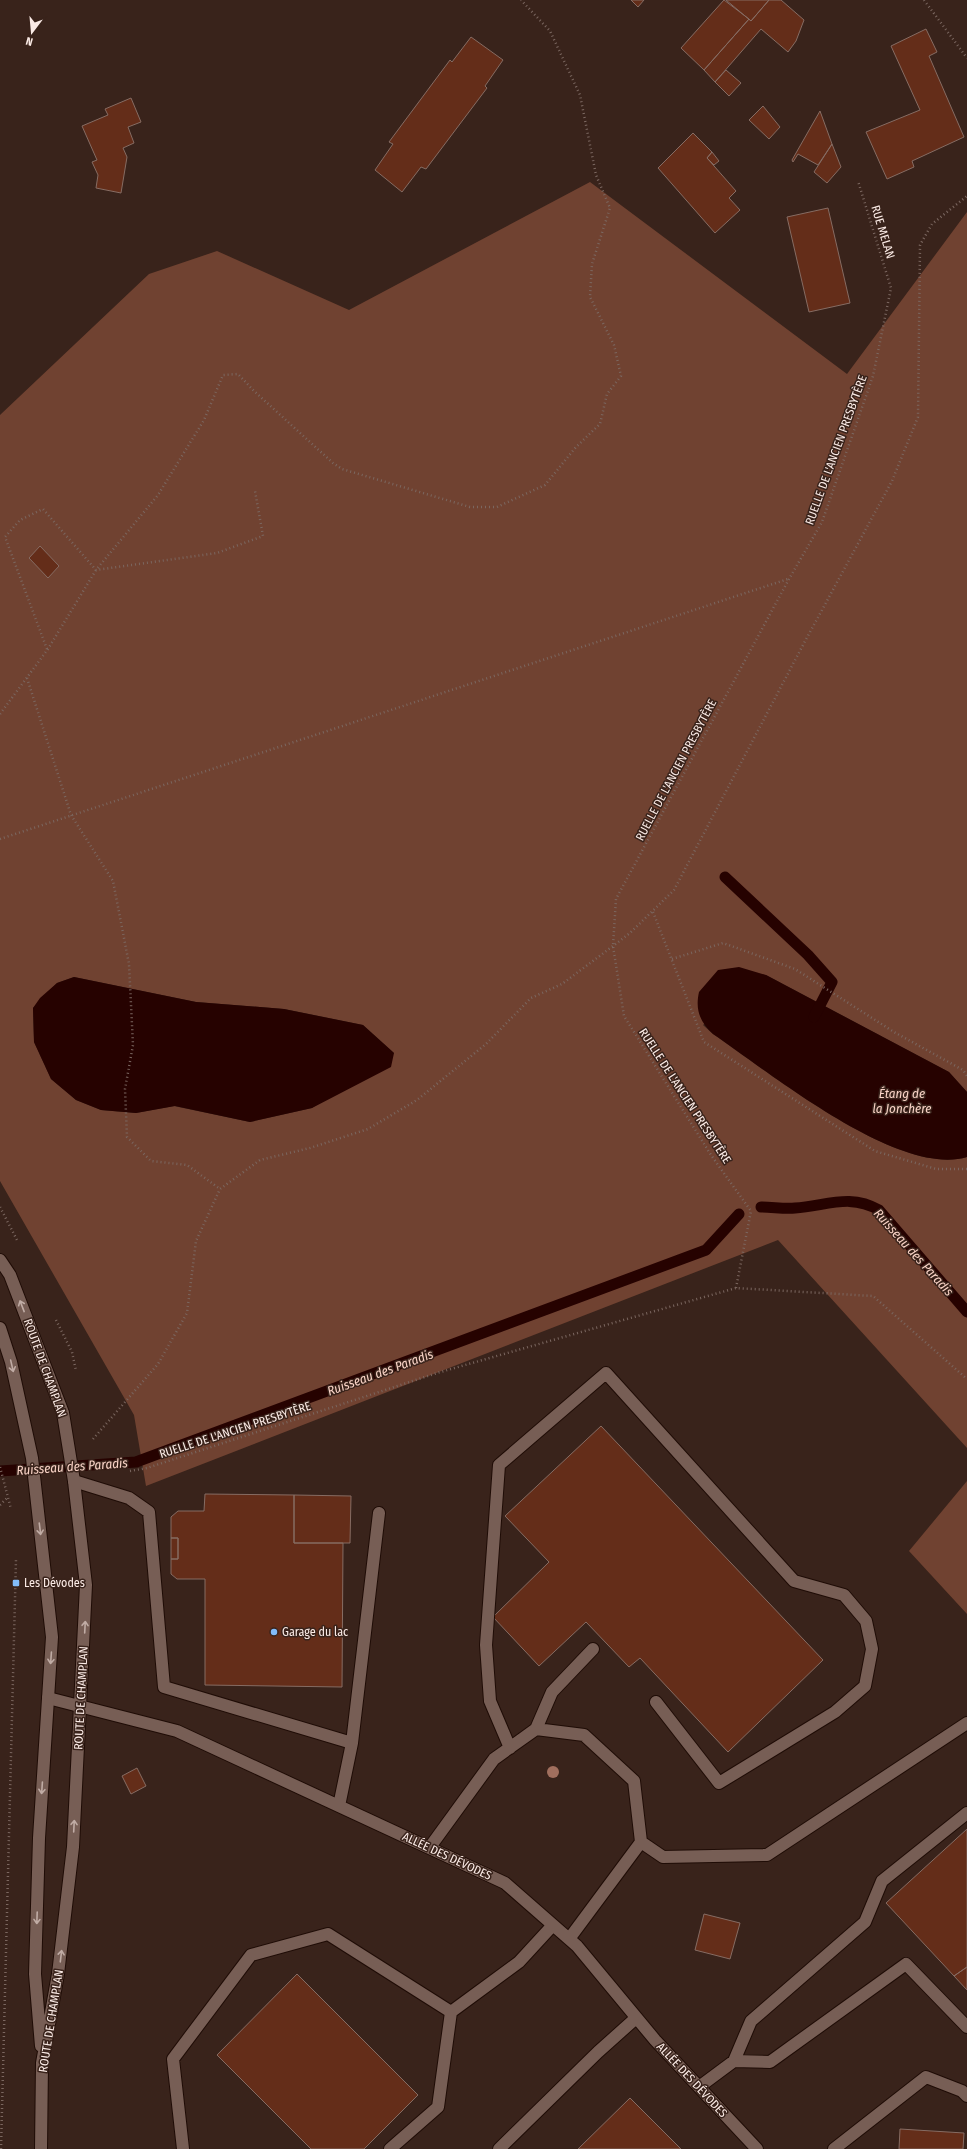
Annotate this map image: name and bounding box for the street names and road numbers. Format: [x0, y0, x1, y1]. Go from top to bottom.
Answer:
street label: RUE MELAN [868, 204, 898, 260]
street label: RUELLE DE L'ANCIEN PRESBYTÈRE [801, 373, 870, 527]
street label: RUELLE DE L'ANCIEN PRESBYTÈRE [632, 696, 720, 843]
street label: RUELLE DE L'ANCIEN PRESBYTÈRE [636, 1025, 735, 1166]
street label: ROUTE DE CHAMPLAN [21, 1317, 69, 1419]
street label: RUELLE DE L'ANCIEN PRESBYTÈRE [157, 1398, 313, 1461]
street label: ROUTE DE CHAMPLAN [71, 1646, 91, 1750]
street label: ALLÉE DES DÉVODES [400, 1828, 494, 1883]
street label: ROUTE DE CHAMPLAN [36, 1969, 66, 2073]
street label: ALLÉE DES DÉVODES [654, 2039, 731, 2120]

